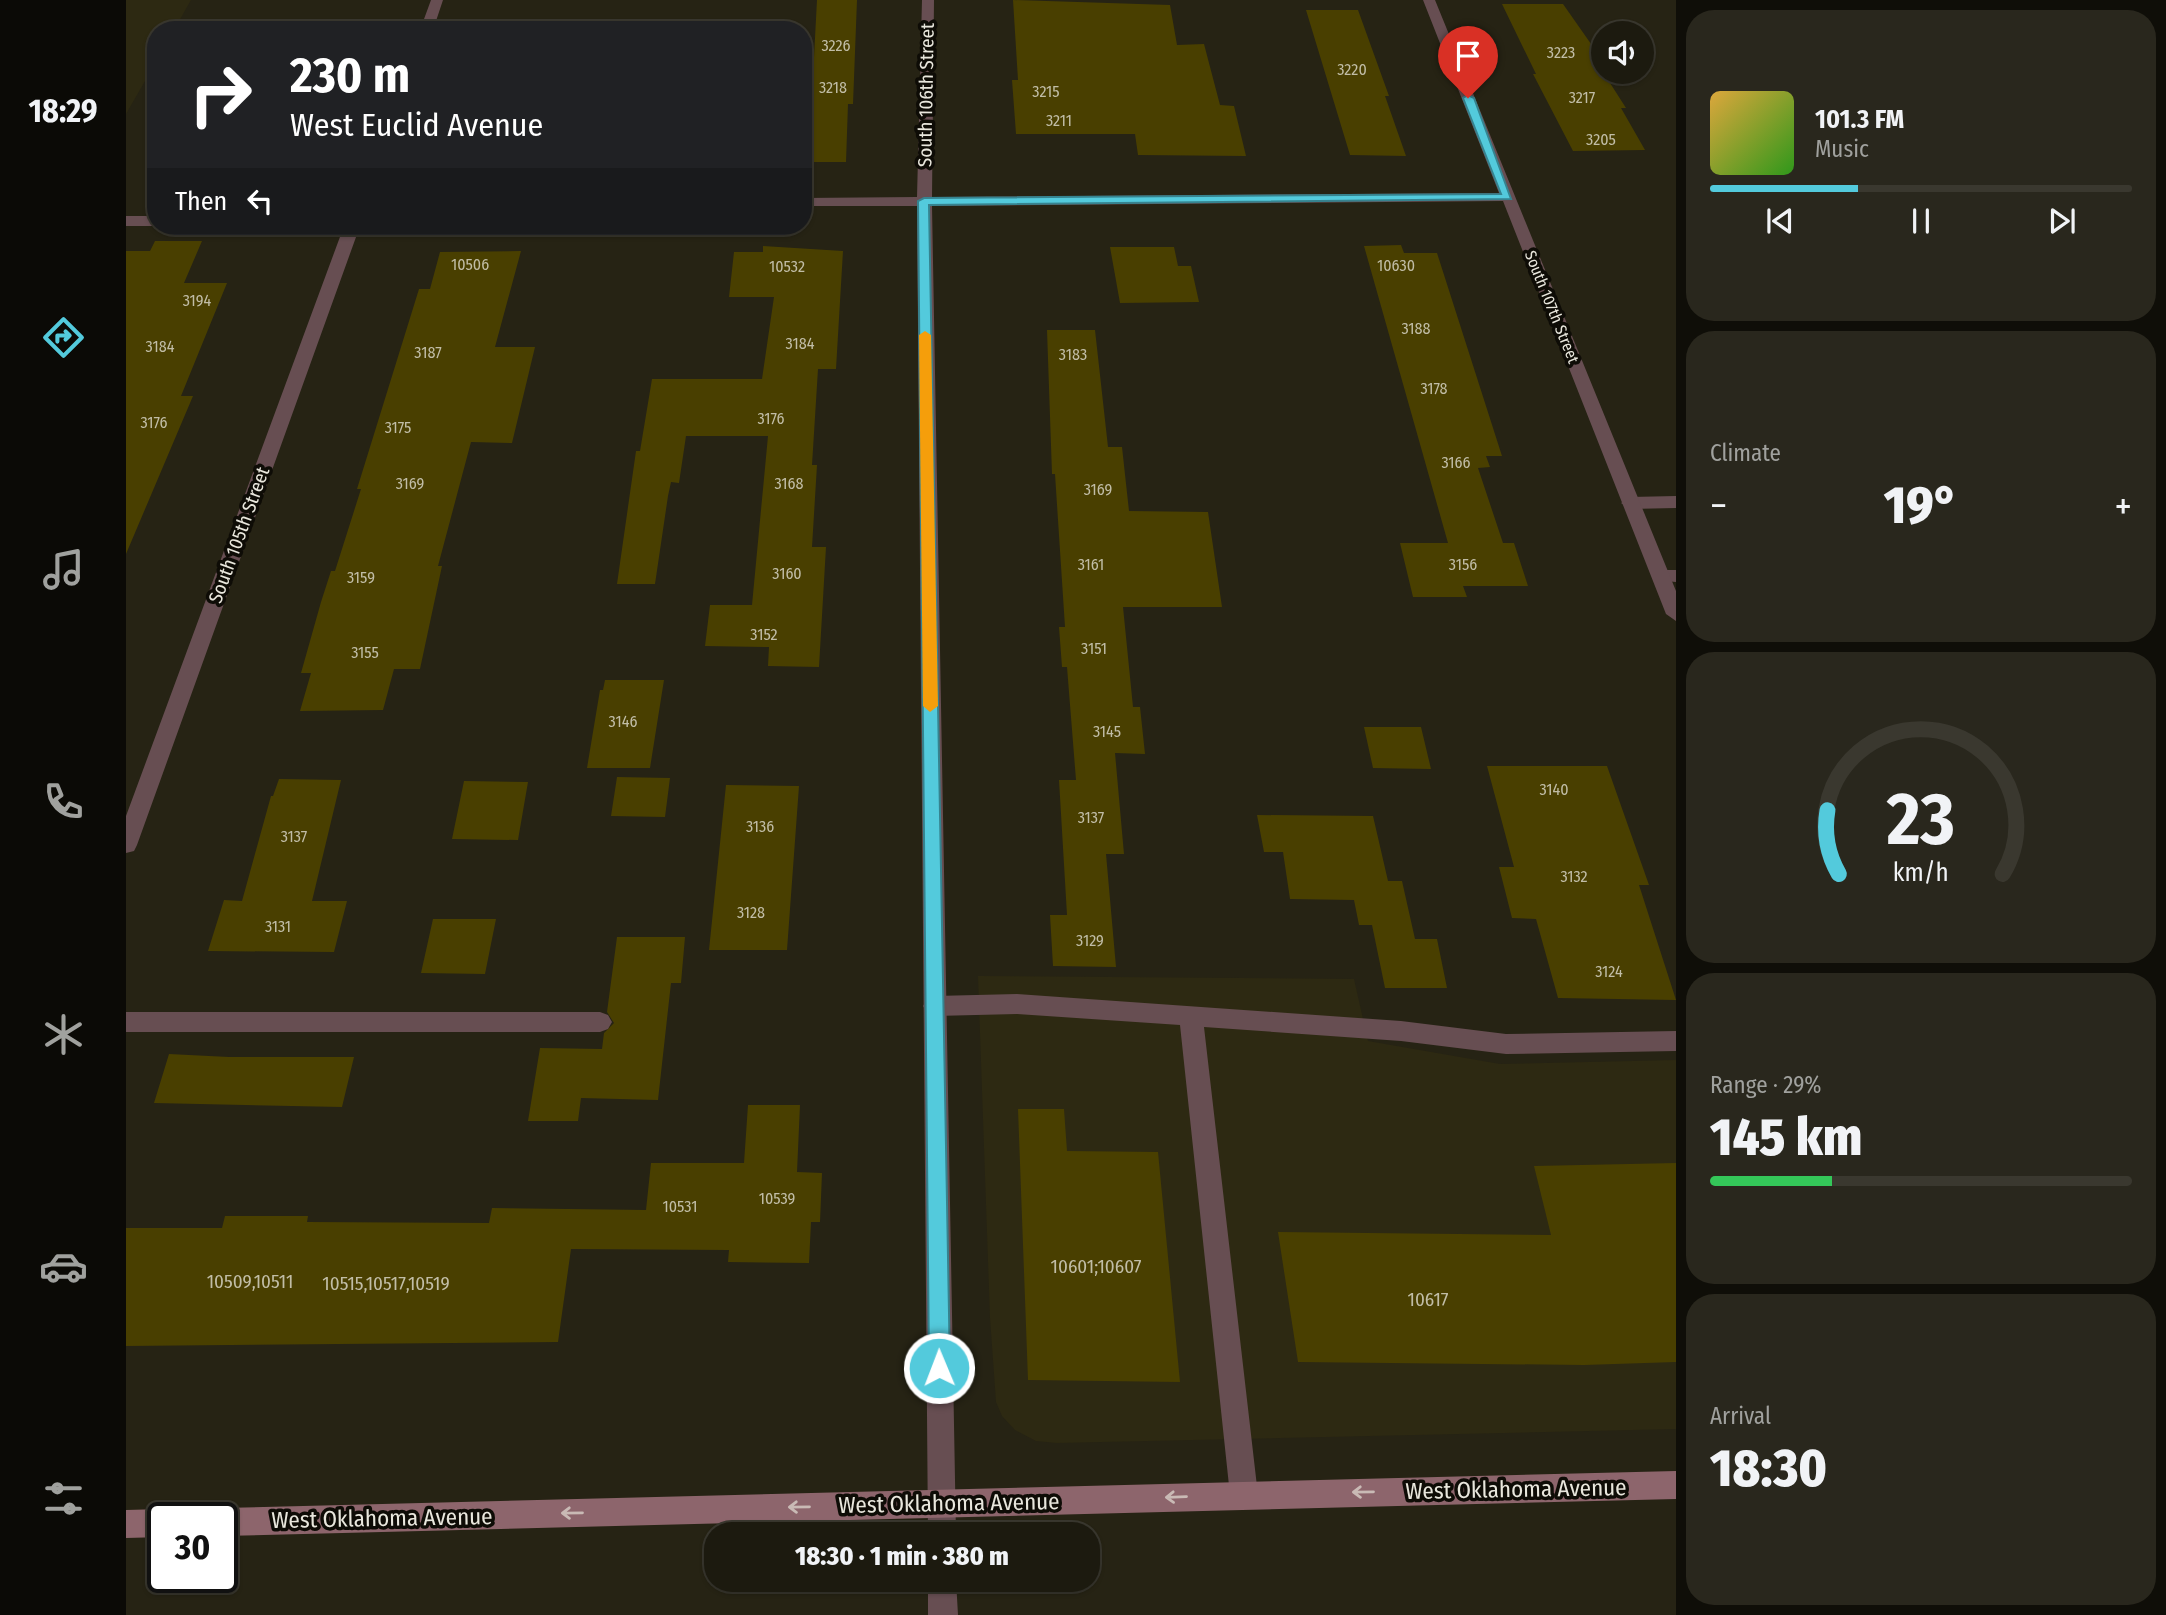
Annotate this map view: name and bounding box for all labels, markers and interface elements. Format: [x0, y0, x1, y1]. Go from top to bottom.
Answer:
map controls [1591, 21, 1654, 84]
button: sound [1591, 21, 1654, 84]
street label: South 106th Street [913, 22, 939, 167]
pin [1438, 26, 1498, 98]
house number: 3226 [821, 36, 851, 55]
icon: arrive [1449, 37, 1487, 75]
house number: 3223 [1547, 43, 1575, 62]
text: 230 m [290, 46, 410, 105]
icon: right [175, 49, 266, 140]
house number: 3220 [1337, 60, 1367, 79]
house number: 3218 [819, 78, 847, 97]
house number: 3215 [1032, 82, 1060, 101]
house number: 3217 [1569, 88, 1596, 107]
text: 18:29 [29, 92, 97, 130]
text: 101.3 FM [1815, 104, 1904, 135]
text: West Euclid Avenue [290, 106, 543, 144]
house number: 3211 [1046, 111, 1072, 130]
house number: 3205 [1586, 130, 1616, 149]
text: Music [1815, 135, 1869, 163]
icon: left [241, 182, 279, 220]
text: Then [175, 186, 227, 217]
icon: previous [1761, 202, 1799, 240]
icon: pause [1902, 202, 1940, 240]
icon: next [2043, 202, 2081, 240]
street label: South 107th Street [1521, 248, 1584, 367]
house number: 10506 [451, 255, 489, 274]
house number: 10630 [1377, 256, 1415, 275]
house number: 10532 [769, 257, 805, 276]
house number: 3194 [183, 291, 211, 310]
icon: directions [39, 313, 88, 362]
house number: 3188 [1401, 319, 1431, 338]
house number: 3184 [786, 334, 815, 353]
house number: 3184 [146, 337, 175, 356]
house number: 3187 [414, 343, 442, 362]
house number: 3183 [1059, 345, 1087, 364]
house number: 3178 [1420, 379, 1448, 398]
house number: 3176 [757, 409, 785, 428]
house number: 3176 [140, 413, 168, 432]
house number: 3175 [385, 418, 411, 437]
text: Climate [1710, 439, 1781, 467]
house number: 3166 [1442, 453, 1471, 472]
street label: South 105th Street [204, 463, 275, 606]
house number: 3169 [396, 474, 425, 493]
house number: 3168 [774, 474, 804, 493]
text: 19° [1884, 474, 1958, 537]
house number: 3169 [1084, 480, 1113, 499]
text: − [1710, 483, 1727, 529]
text: + [2115, 483, 2132, 529]
icon: music [39, 545, 88, 594]
house number: 3161 [1078, 555, 1104, 574]
house number: 3156 [1449, 555, 1477, 574]
house number: 3160 [772, 564, 802, 583]
house number: 3159 [347, 568, 375, 587]
house number: 3152 [750, 625, 778, 644]
house number: 3151 [1081, 639, 1107, 658]
house number: 3155 [351, 643, 379, 662]
house number: 3146 [609, 712, 637, 731]
house number: 3145 [1093, 722, 1121, 741]
text: 23 [1886, 776, 1955, 863]
icon: phone [39, 777, 88, 826]
house number: 3140 [1539, 780, 1569, 799]
house number: 3137 [1078, 808, 1105, 827]
house number: 3136 [746, 817, 774, 836]
house number: 3137 [281, 827, 308, 846]
text: km/h [1893, 857, 1949, 887]
house number: 3132 [1560, 867, 1588, 886]
house number: 3128 [737, 903, 765, 922]
house number: 3131 [265, 917, 291, 936]
house number: 3129 [1076, 931, 1104, 950]
house number: 3124 [1595, 962, 1623, 981]
icon: climate [39, 1010, 88, 1059]
text: Range · 29% [1710, 1071, 1822, 1099]
text: 145 km [1710, 1106, 1862, 1169]
house number: 10539 [759, 1189, 796, 1208]
house number: 10531 [663, 1197, 697, 1216]
icon: car [39, 1242, 88, 1291]
house number: 10601;10607 [1051, 1255, 1142, 1278]
house number: 10509,10511 [207, 1270, 293, 1293]
house number: 10515,10517,10519 [322, 1272, 450, 1295]
house number: 10617 [1408, 1288, 1449, 1311]
position arrow [902, 1331, 976, 1405]
text: Arrival [1710, 1402, 1771, 1430]
text: 18:30 [1710, 1437, 1827, 1500]
street label: West Oklahoma Avenue [1405, 1473, 1627, 1505]
icon: filters [39, 1474, 88, 1523]
one-way arrow [1352, 1486, 1375, 1499]
street label: West Oklahoma Avenue [838, 1487, 1060, 1519]
one-way arrow [1165, 1491, 1188, 1504]
one-way arrow [788, 1500, 811, 1514]
speed limit sign: 30 [147, 1502, 238, 1593]
street label: West Oklahoma Avenue [271, 1502, 493, 1534]
one-way arrow [561, 1506, 584, 1520]
text: 18:30 · 1 min · 380 m [795, 1541, 1009, 1572]

